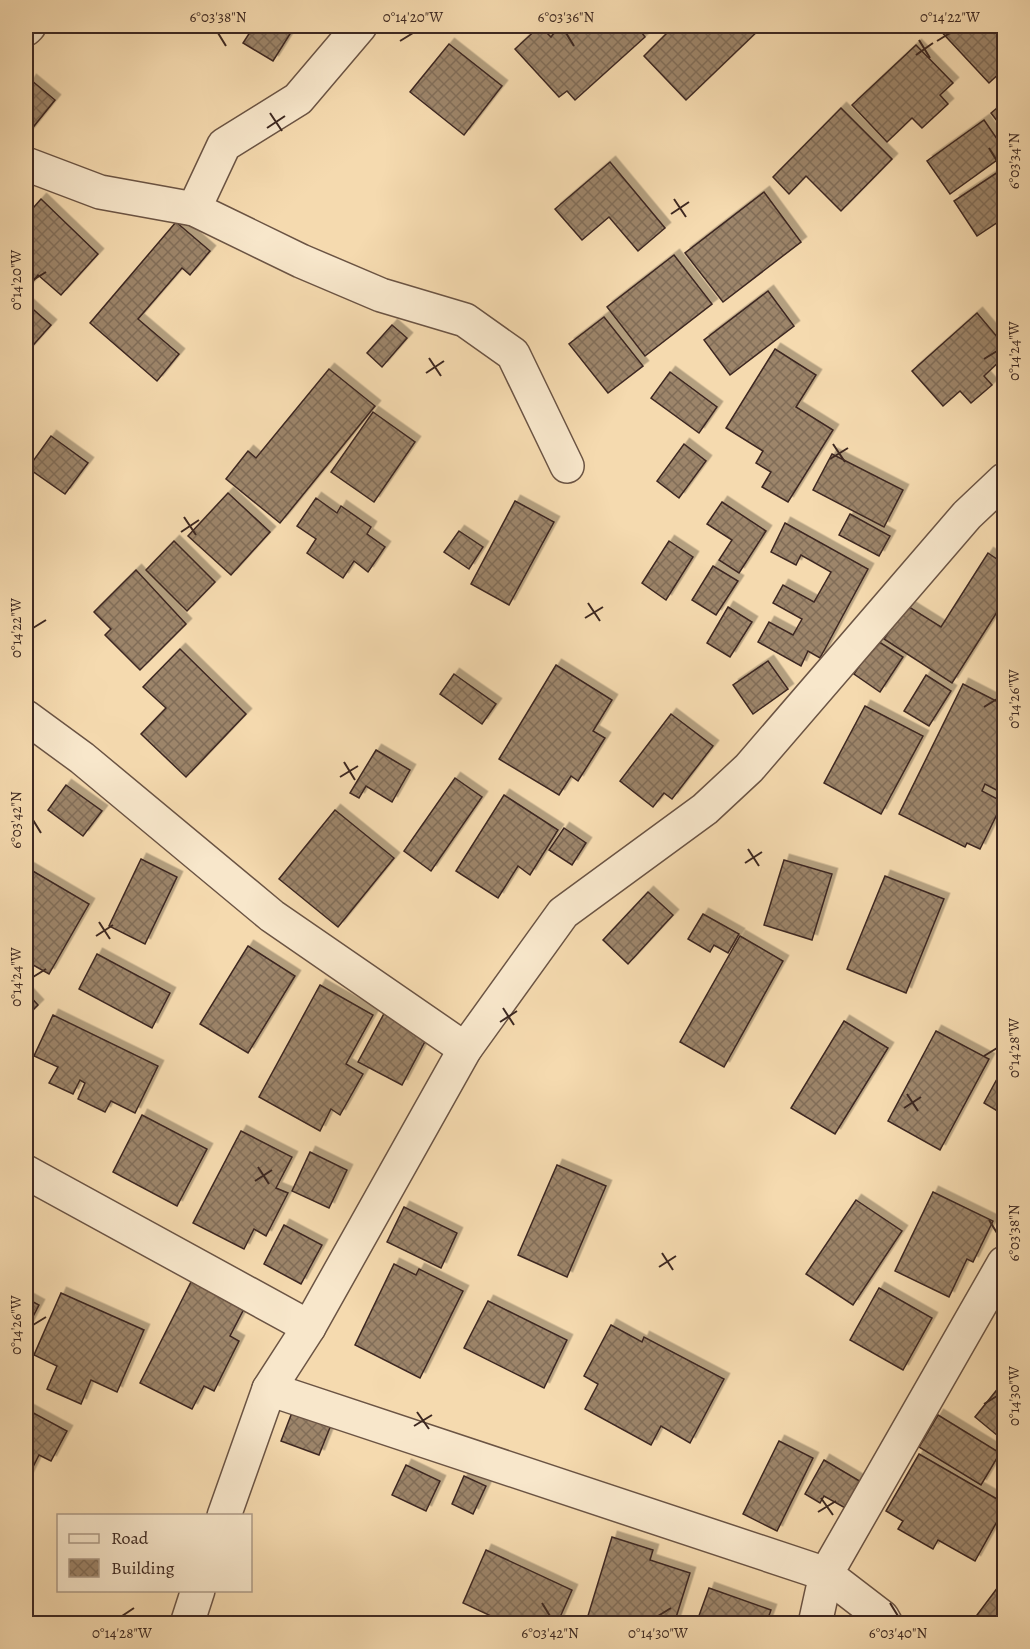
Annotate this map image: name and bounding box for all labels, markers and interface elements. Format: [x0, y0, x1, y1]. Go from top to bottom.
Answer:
text: 6°03'38"N [189, 7, 247, 27]
text: 0°14'20"W [383, 7, 443, 27]
text: 6°03'36"N [538, 7, 595, 27]
text: 0°14'22"W [920, 7, 980, 27]
text: 6°03'34"N [1004, 132, 1024, 189]
text: 0°14'20"W [6, 250, 26, 310]
text: 0°14'24"W [1004, 321, 1024, 381]
text: 0°14'22"W [6, 598, 26, 658]
text: 0°14'26"W [1004, 669, 1024, 729]
text: 6°03'42"N [6, 791, 26, 849]
text: 0°14'24"W [6, 947, 26, 1007]
text: 0°14'28"W [1004, 1018, 1024, 1078]
text: 6°03'38"N [1004, 1204, 1024, 1262]
text: 0°14'26"W [6, 1295, 26, 1355]
text: 0°14'30"W [1004, 1366, 1024, 1426]
legend [57, 1514, 252, 1592]
text: Road [111, 1526, 149, 1550]
text: Building [111, 1556, 175, 1580]
text: 0°14'28"W [92, 1623, 152, 1643]
text: 6°03'42"N [521, 1623, 579, 1643]
text: 0°14'30"W [628, 1623, 688, 1643]
text: 6°03'40"N [869, 1623, 927, 1643]

